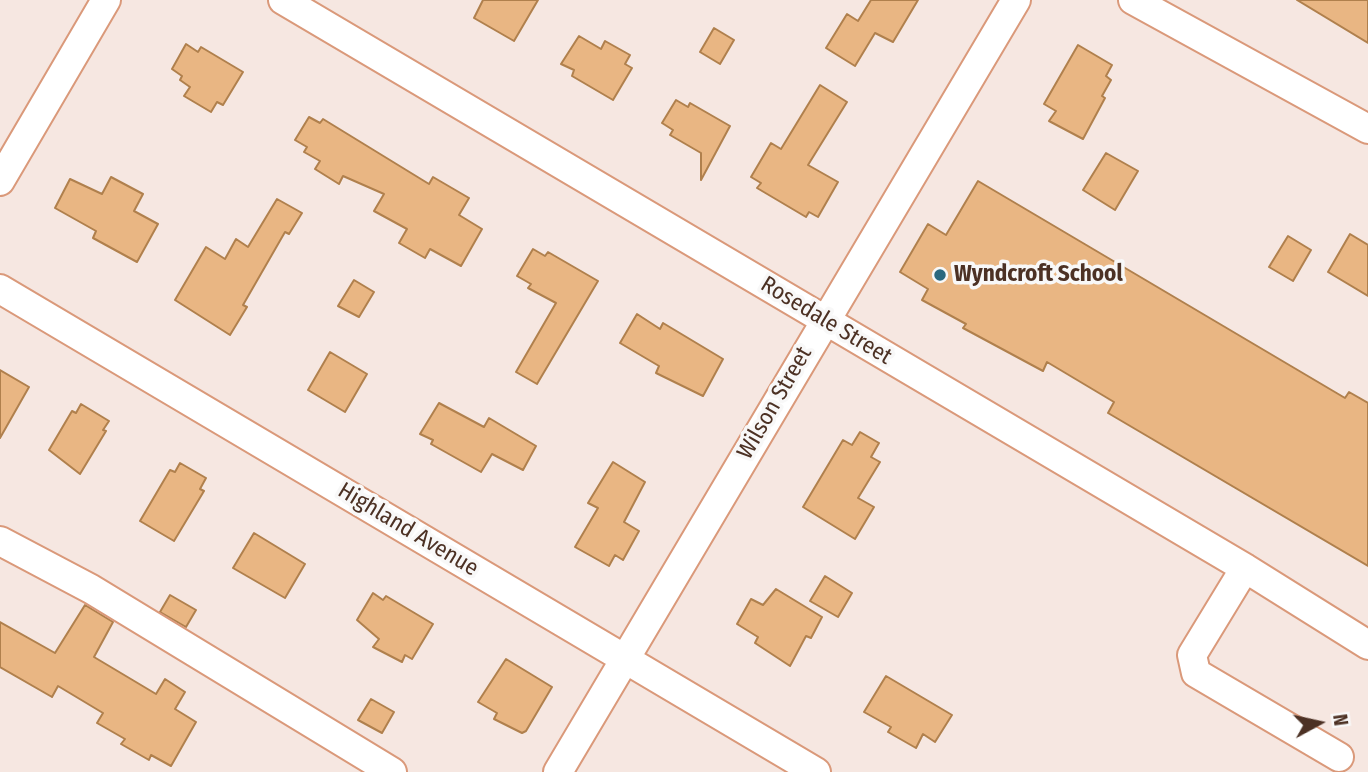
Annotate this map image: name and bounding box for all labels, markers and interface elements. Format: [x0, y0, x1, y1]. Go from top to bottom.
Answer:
place label: Wyndcroft School [954, 261, 1123, 289]
marker: Wyndcroft School [932, 267, 948, 283]
street label: Rosedale Street [755, 271, 897, 371]
street label: Wilson Street [732, 342, 818, 464]
street label: Highland Avenue [333, 477, 483, 583]
north arrow [1284, 688, 1354, 758]
text: N [1328, 713, 1352, 727]

